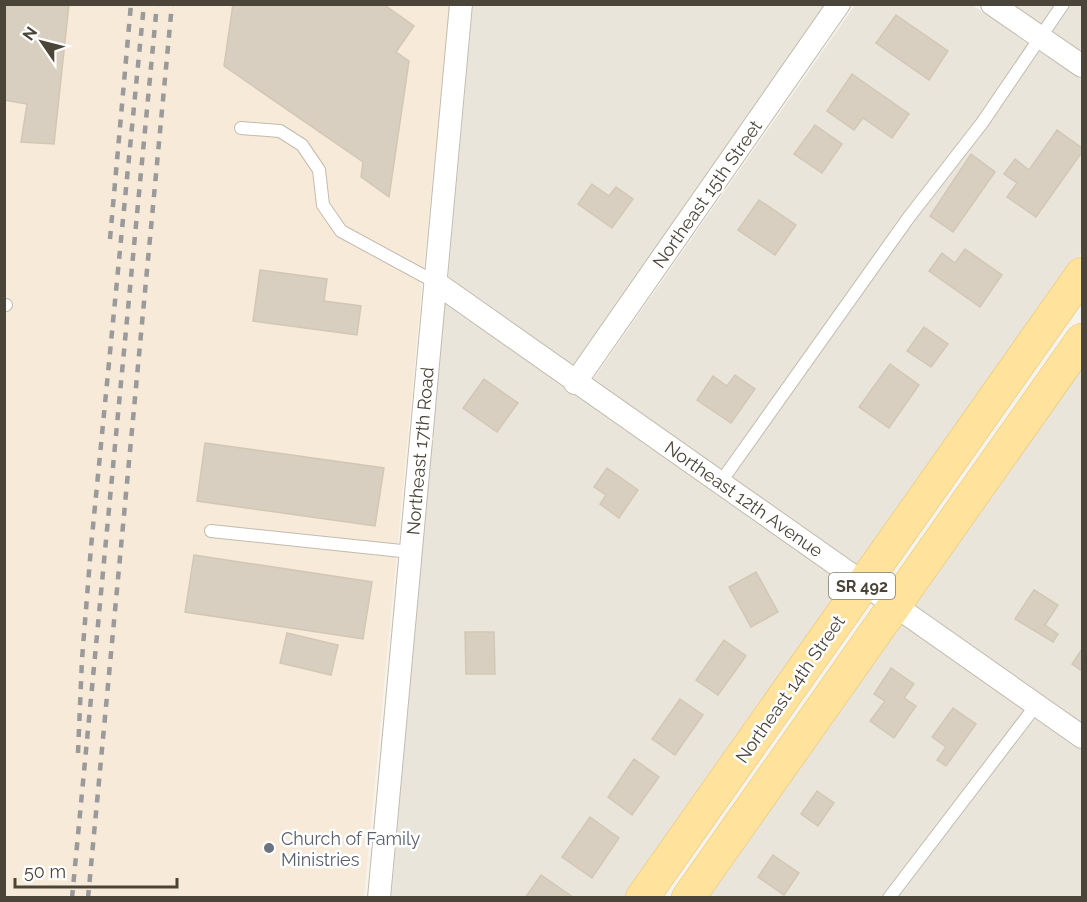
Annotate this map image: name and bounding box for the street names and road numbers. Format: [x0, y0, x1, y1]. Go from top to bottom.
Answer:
street label: Northeast 15th Street [648, 116, 766, 272]
street label: Northeast 17th Road [402, 366, 438, 536]
street label: Northeast 12th Avenue [661, 437, 827, 562]
road number: SR 492 [829, 573, 895, 599]
street label: Northeast 14th Street [731, 611, 849, 767]

